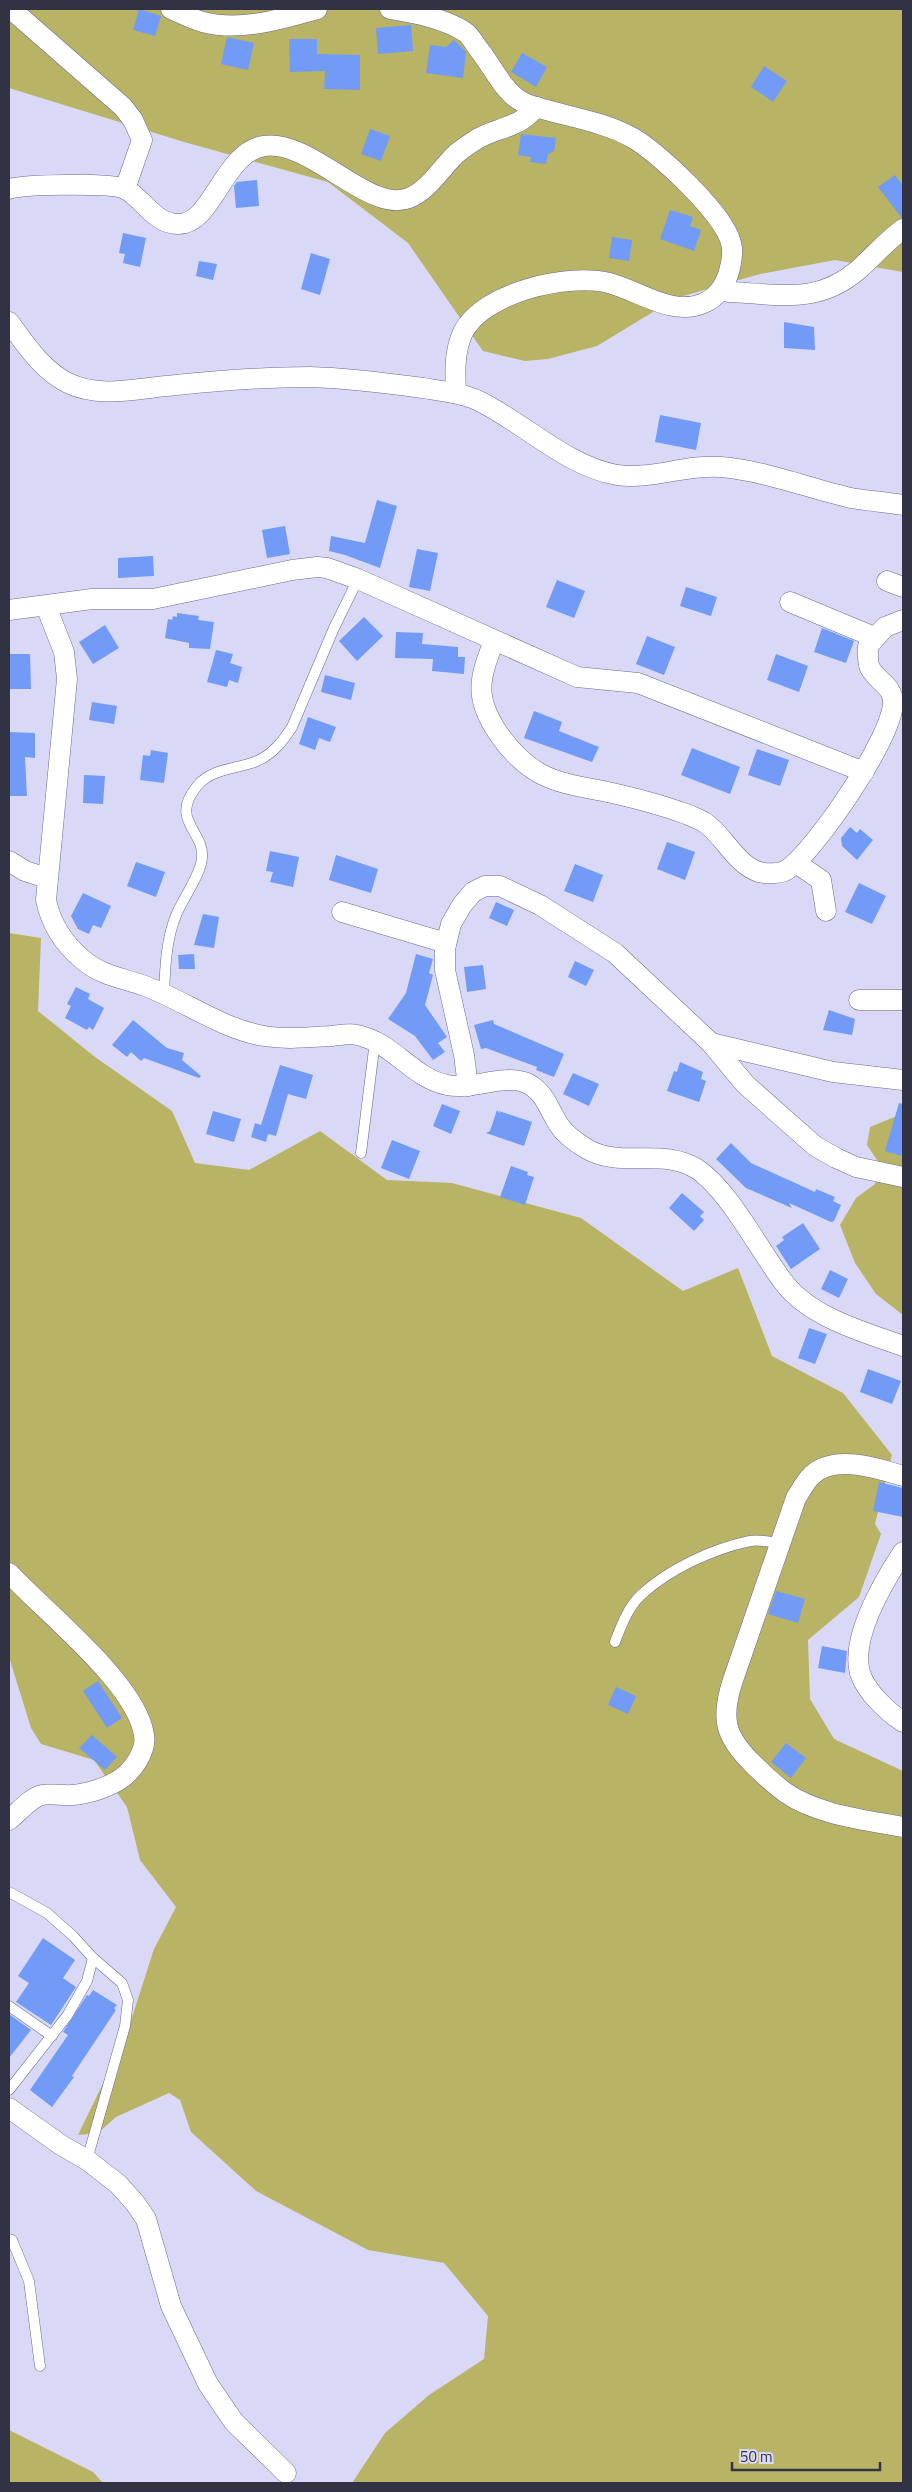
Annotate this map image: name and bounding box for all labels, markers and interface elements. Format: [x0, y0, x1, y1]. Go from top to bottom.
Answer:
scale bar [732, 2440, 880, 2472]
text: 50 m [740, 2445, 773, 2468]

